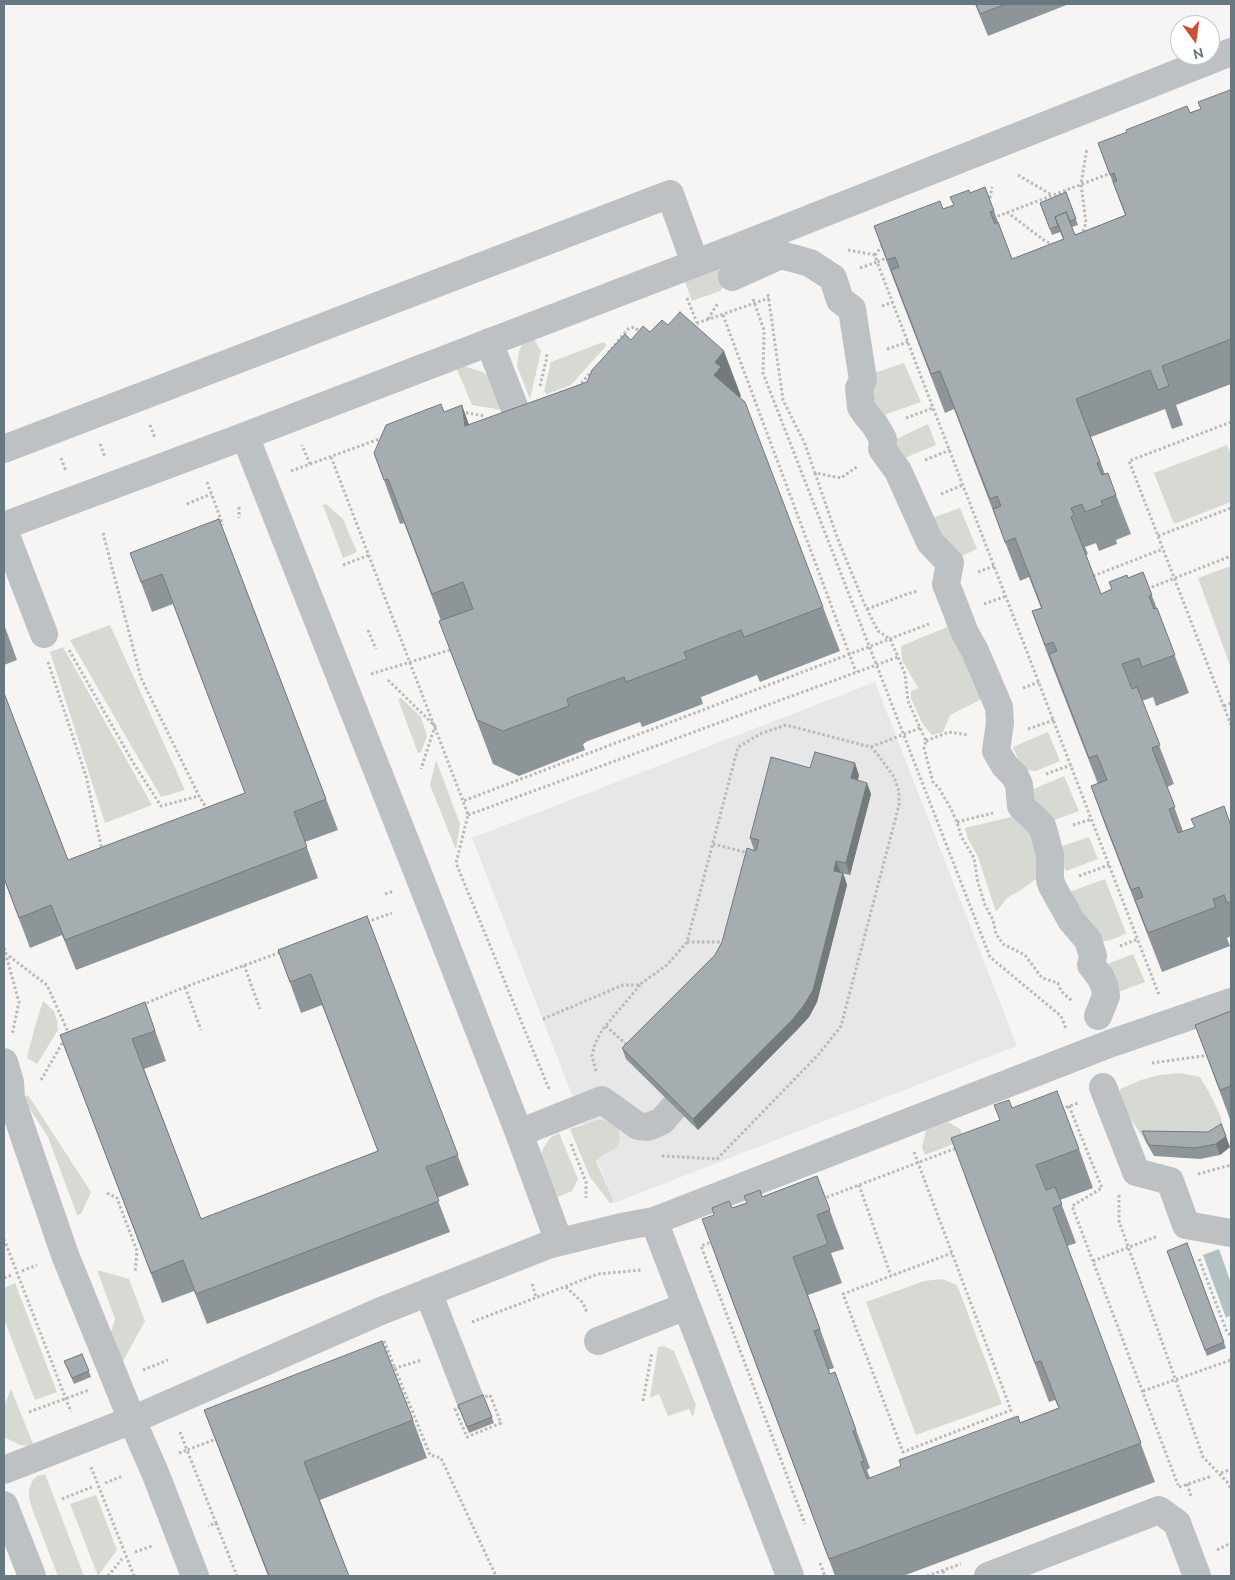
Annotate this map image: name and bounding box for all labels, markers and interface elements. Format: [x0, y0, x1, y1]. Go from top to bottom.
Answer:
north arrow [1170, 15, 1220, 65]
text: N [1191, 45, 1205, 63]

